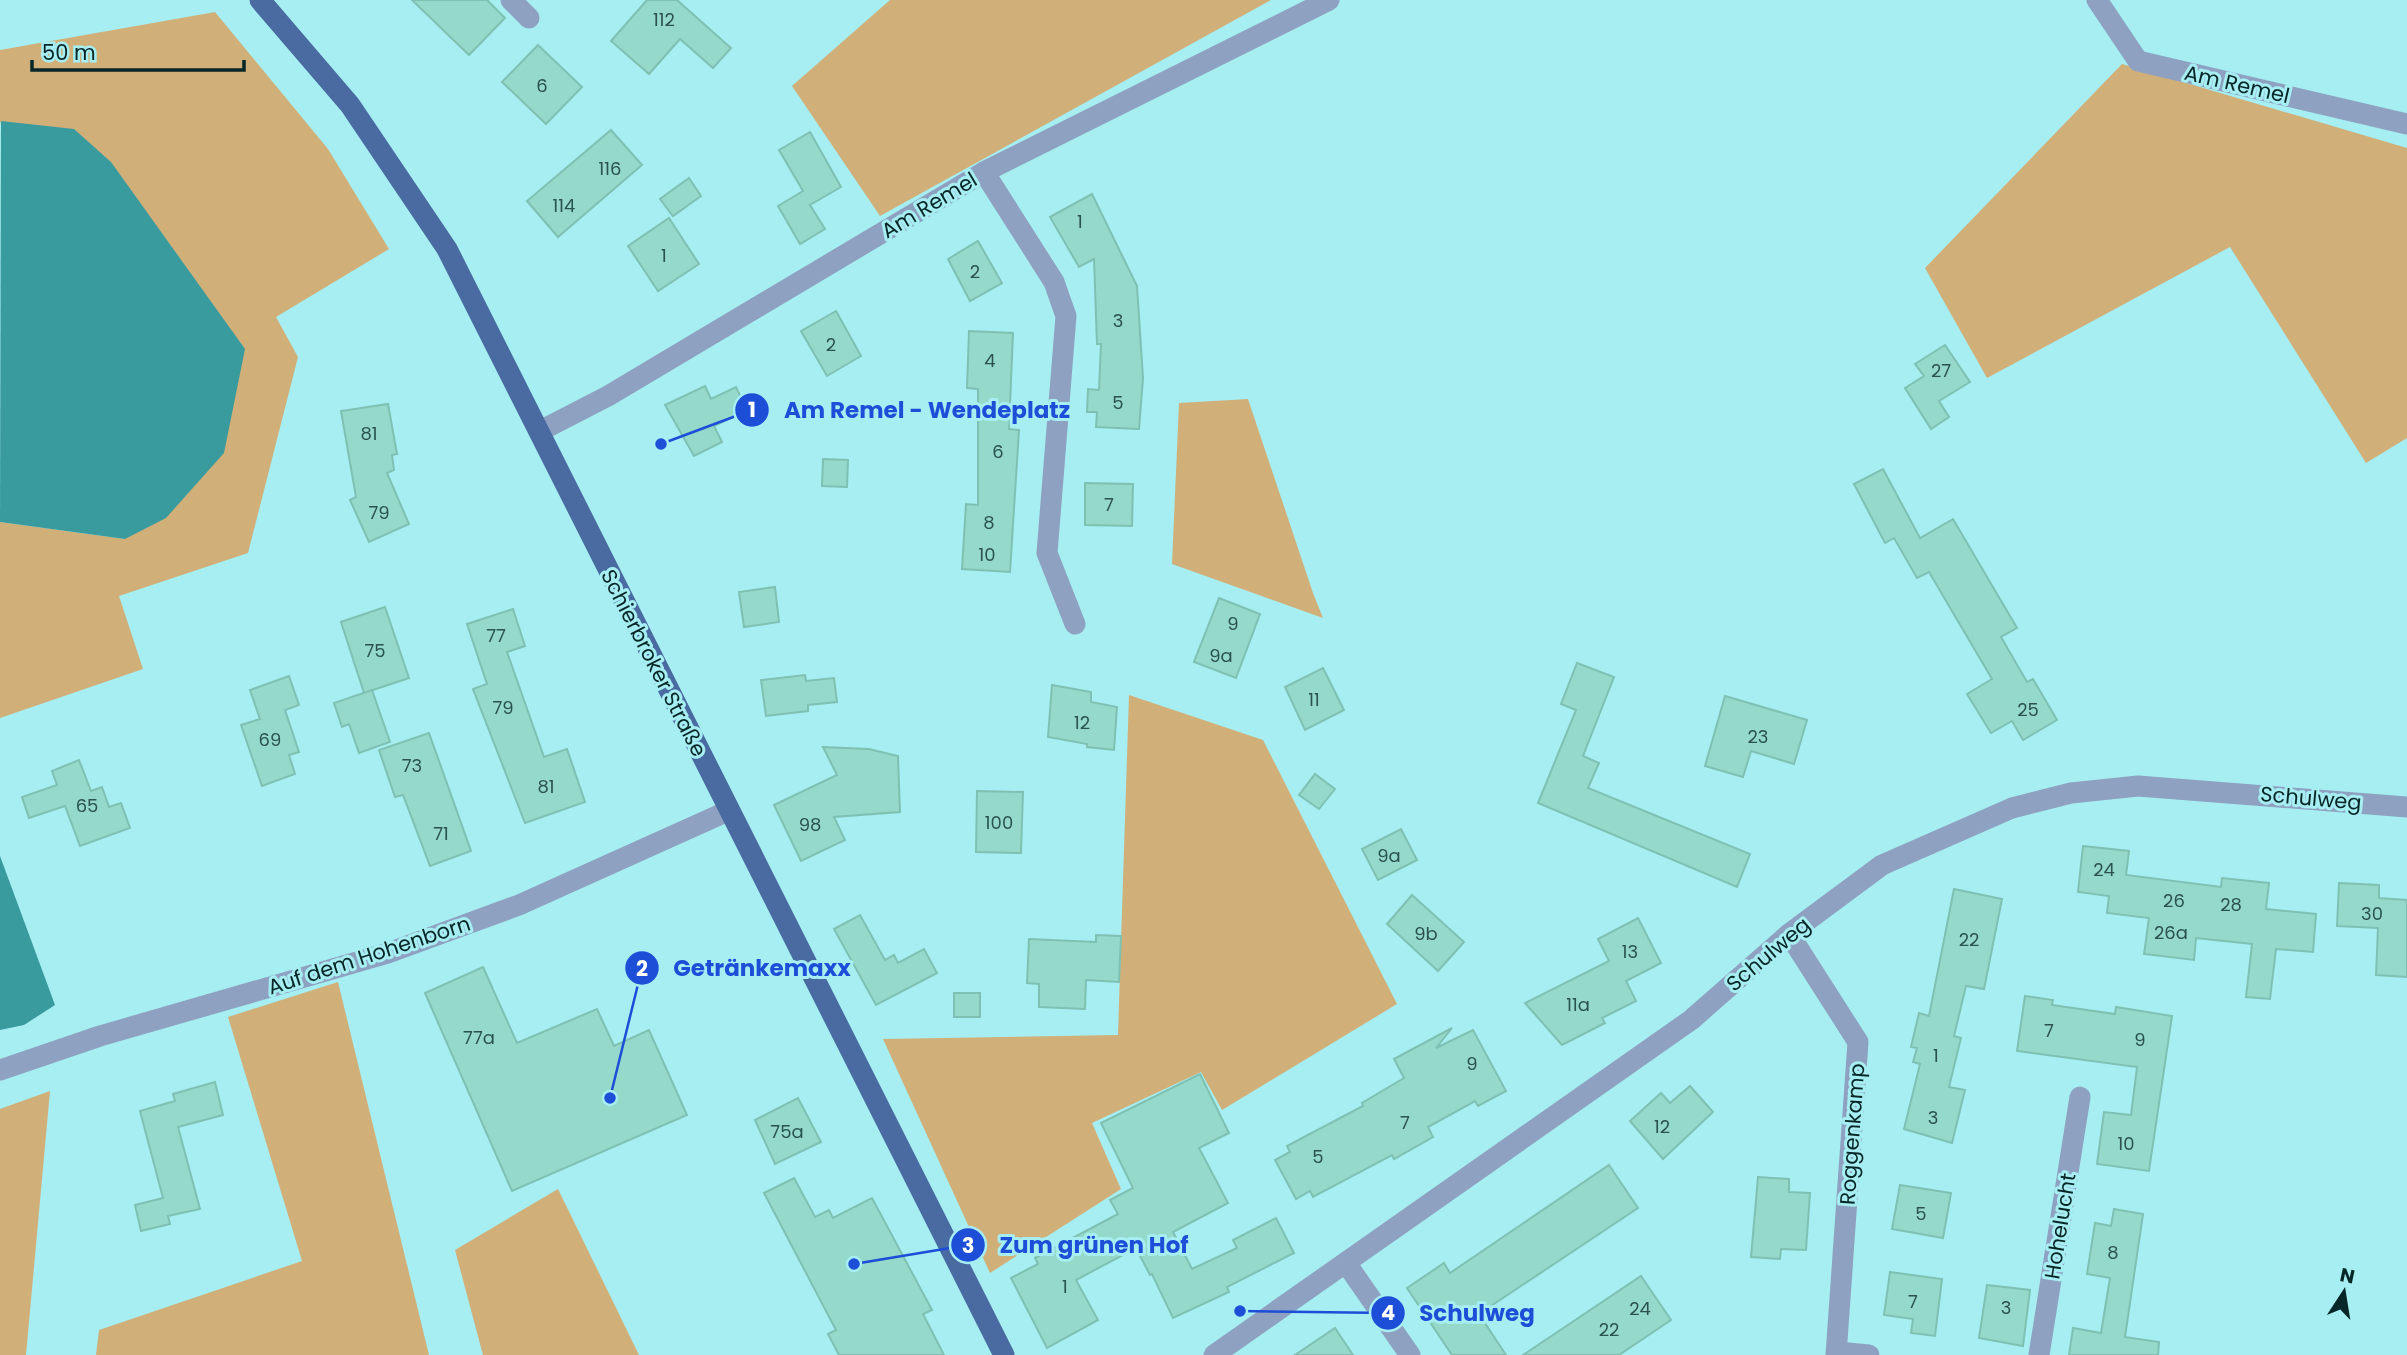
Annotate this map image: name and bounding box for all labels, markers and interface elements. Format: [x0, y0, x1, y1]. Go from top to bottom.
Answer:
house number: 112 [653, 7, 675, 32]
scale bar [32, 28, 243, 72]
text: 50 m [42, 38, 96, 67]
street label: Am Remel [2182, 58, 2292, 110]
house number: 6 [536, 73, 548, 98]
house number: 116 [599, 156, 621, 181]
street label: Am Remel [876, 165, 982, 245]
house number: 114 [553, 193, 575, 218]
house number: 1 [1077, 209, 1083, 234]
house number: 1 [661, 243, 667, 268]
house number: 2 [970, 259, 980, 284]
house number: 3 [1113, 308, 1123, 333]
house number: 2 [826, 332, 836, 357]
house number: 4 [984, 348, 996, 373]
house number: 27 [1931, 358, 1951, 383]
callout: Am Remel - Wendeplatz [735, 388, 1084, 432]
house number: 5 [1112, 390, 1124, 415]
text: Am Remel - Wendeplatz [784, 394, 1070, 426]
text: 1 [748, 395, 756, 424]
house number: 81 [360, 421, 378, 446]
house number: 6 [992, 439, 1004, 464]
house number: 7 [1104, 492, 1114, 517]
house number: 79 [368, 500, 390, 525]
house number: 8 [983, 510, 995, 535]
house number: 10 [978, 542, 996, 567]
street label: Schierbroker Straße [594, 564, 714, 762]
house number: 9 [1227, 611, 1239, 636]
house number: 77 [486, 623, 506, 648]
house number: 75 [364, 638, 386, 663]
house number: 9a [1209, 643, 1233, 668]
house number: 11 [1308, 687, 1320, 712]
house number: 79 [492, 695, 514, 720]
house number: 25 [2017, 697, 2039, 722]
house number: 12 [1074, 710, 1090, 735]
house number: 23 [1748, 724, 1768, 749]
house number: 69 [259, 727, 281, 752]
house number: 73 [402, 753, 422, 778]
house number: 81 [537, 774, 555, 799]
street label: Schulweg [2259, 779, 2363, 817]
house number: 65 [76, 793, 98, 818]
house number: 100 [985, 810, 1013, 835]
house number: 98 [799, 812, 821, 837]
house number: 71 [433, 821, 449, 846]
house number: 9a [1377, 843, 1401, 868]
house number: 24 [2093, 857, 2115, 882]
house number: 26 [2163, 888, 2185, 913]
house number: 28 [2220, 892, 2242, 917]
house number: 30 [2361, 901, 2383, 926]
street label: Auf dem Hohenborn [264, 909, 474, 1001]
street label: Schulweg [1720, 910, 1816, 998]
house number: 26a [2154, 920, 2188, 945]
house number: 9b [1414, 921, 1438, 946]
house number: 22 [1959, 927, 1979, 952]
house number: 13 [1622, 939, 1638, 964]
callout: Getränkemaxx [625, 946, 865, 990]
text: Getränkemaxx [673, 952, 851, 984]
text: 2 [636, 954, 648, 983]
house number: 11a [1566, 992, 1590, 1017]
house number: 7 [2044, 1018, 2054, 1043]
house number: 77a [463, 1025, 495, 1050]
house number: 9 [2134, 1027, 2146, 1052]
house number: 1 [1933, 1043, 1939, 1068]
house number: 9 [1466, 1051, 1478, 1076]
street label: Roggenkamp [1833, 1062, 1871, 1206]
house number: 3 [1928, 1105, 1938, 1130]
house number: 7 [1400, 1110, 1410, 1135]
house number: 12 [1654, 1114, 1670, 1139]
house number: 75a [770, 1119, 804, 1144]
house number: 10 [2117, 1131, 2135, 1156]
house number: 5 [1312, 1144, 1324, 1169]
street label: Hohelucht [2037, 1171, 2083, 1281]
house number: 5 [1915, 1201, 1927, 1226]
callout: Zum grünen Hof [950, 1223, 1203, 1267]
text: Zum grünen Hof [999, 1229, 1189, 1261]
text: 3 [962, 1231, 974, 1260]
house number: 8 [2107, 1240, 2119, 1265]
north arrow [2309, 1257, 2379, 1327]
text: N [2338, 1261, 2357, 1291]
house number: 1 [1062, 1274, 1068, 1299]
house number: 7 [1908, 1289, 1918, 1314]
callout: Schulweg [1370, 1291, 1549, 1335]
house number: 3 [2001, 1295, 2011, 1320]
house number: 24 [1629, 1296, 1651, 1321]
text: Schulweg [1419, 1297, 1535, 1329]
text: 4 [1381, 1298, 1395, 1327]
house number: 22 [1599, 1317, 1619, 1342]

